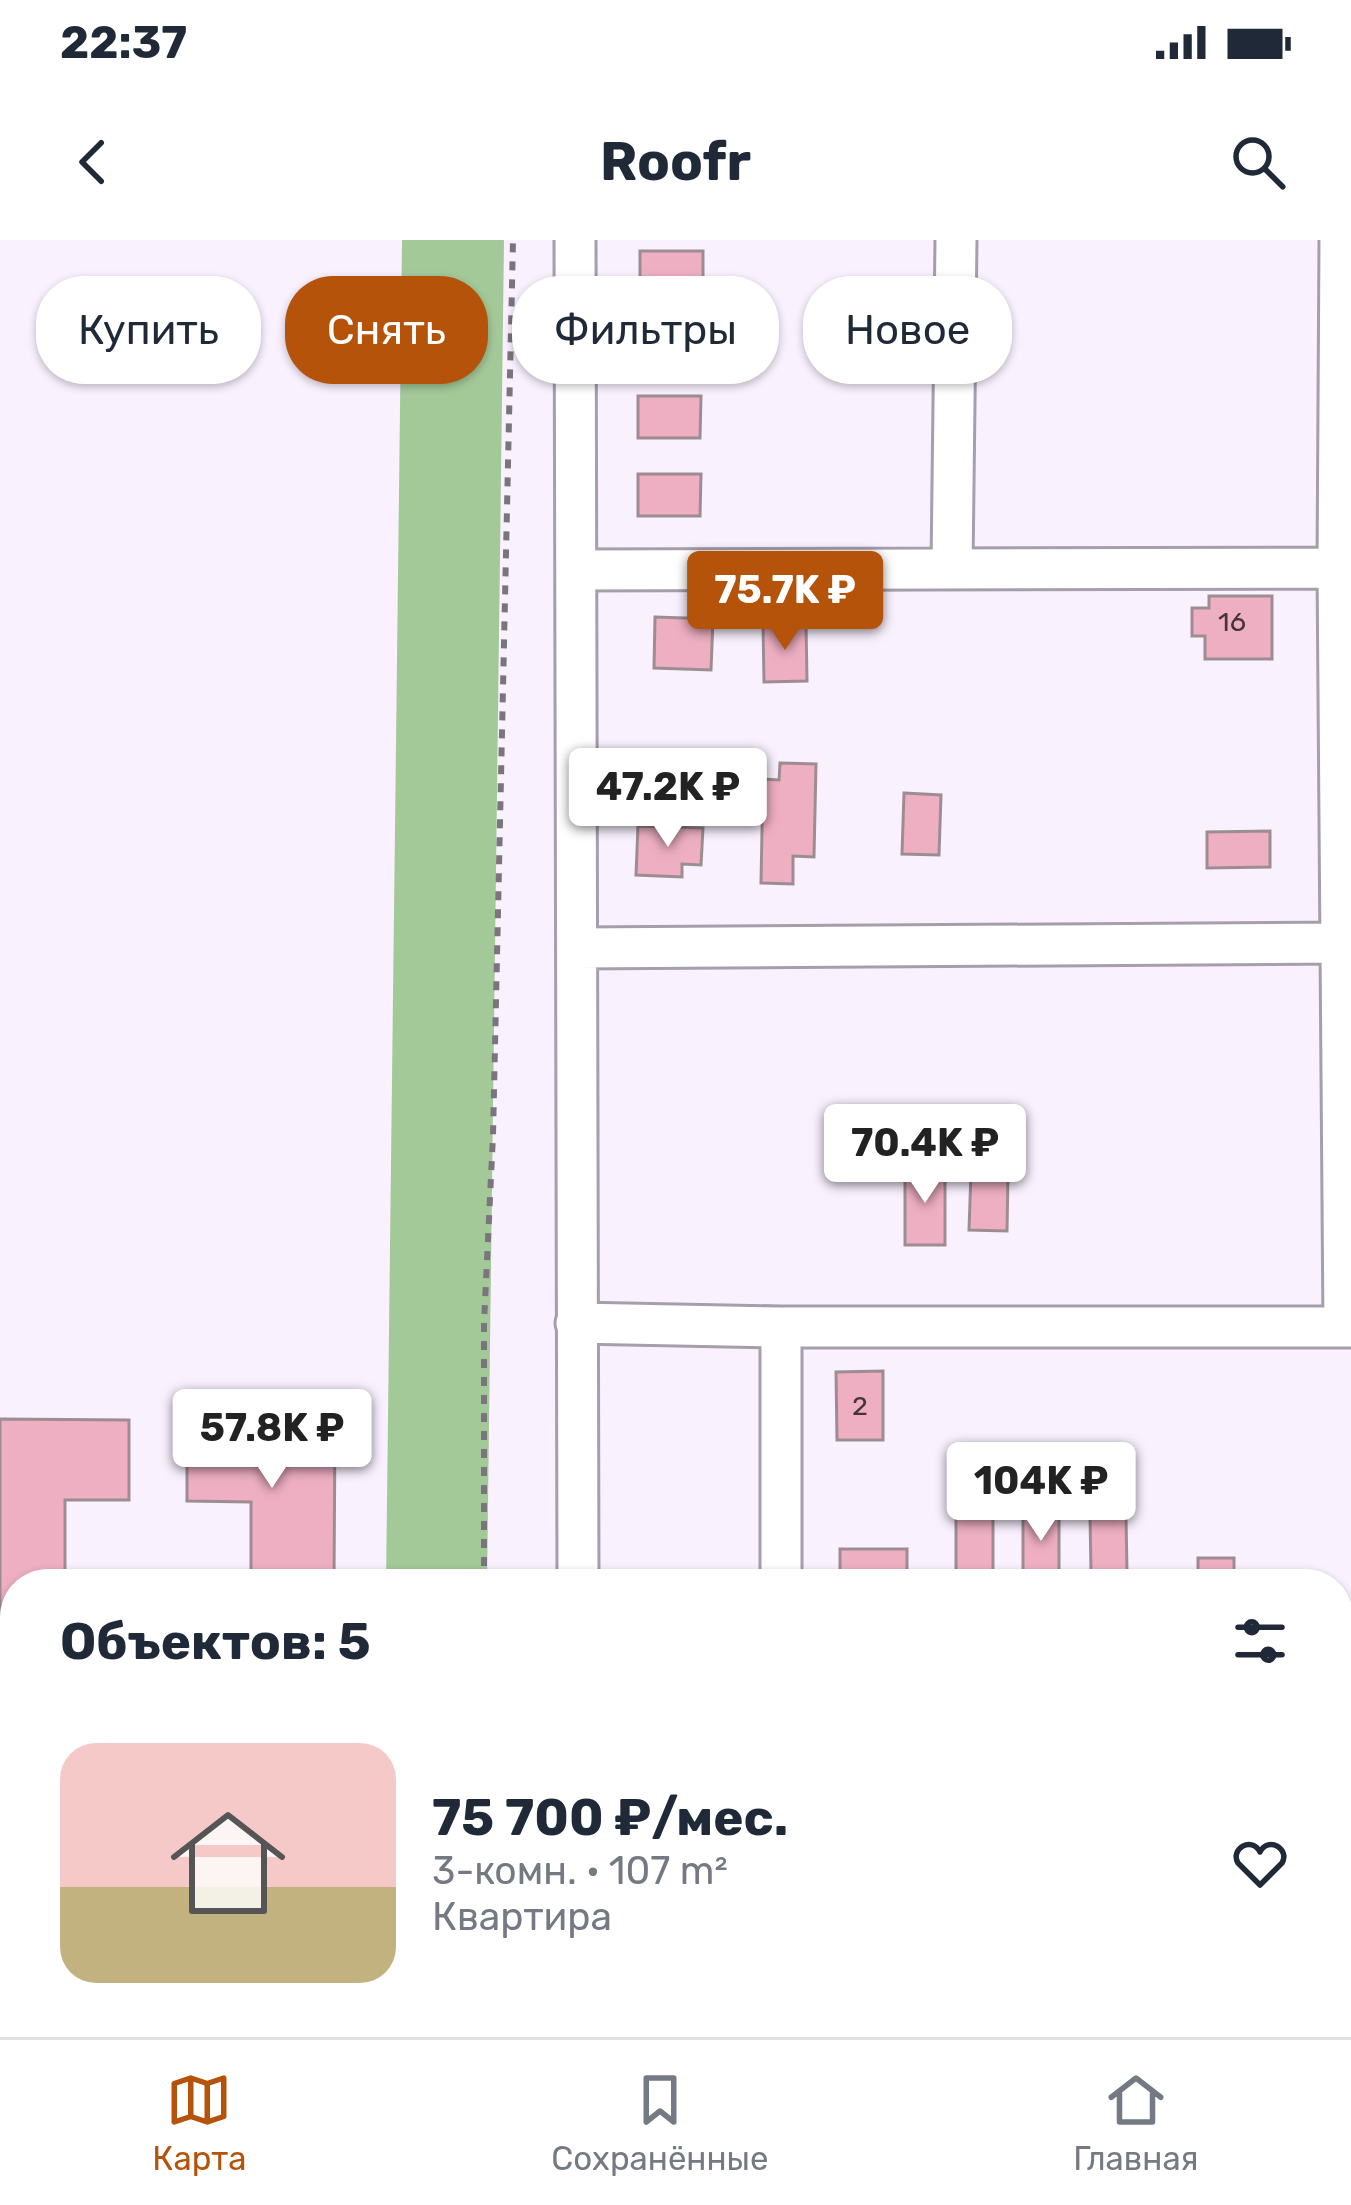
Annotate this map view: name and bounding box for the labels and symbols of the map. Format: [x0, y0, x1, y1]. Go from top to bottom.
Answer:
pin: 75.7K ₽ [674, 551, 896, 653]
house number: 16 [1218, 606, 1246, 638]
pin: 47.2K ₽ [557, 748, 779, 850]
pin: 70.4K ₽ [814, 1104, 1036, 1206]
pin: 57.8K ₽ [161, 1389, 383, 1491]
house number: 2 [852, 1390, 868, 1422]
pin: 104K ₽ [943, 1442, 1139, 1544]

